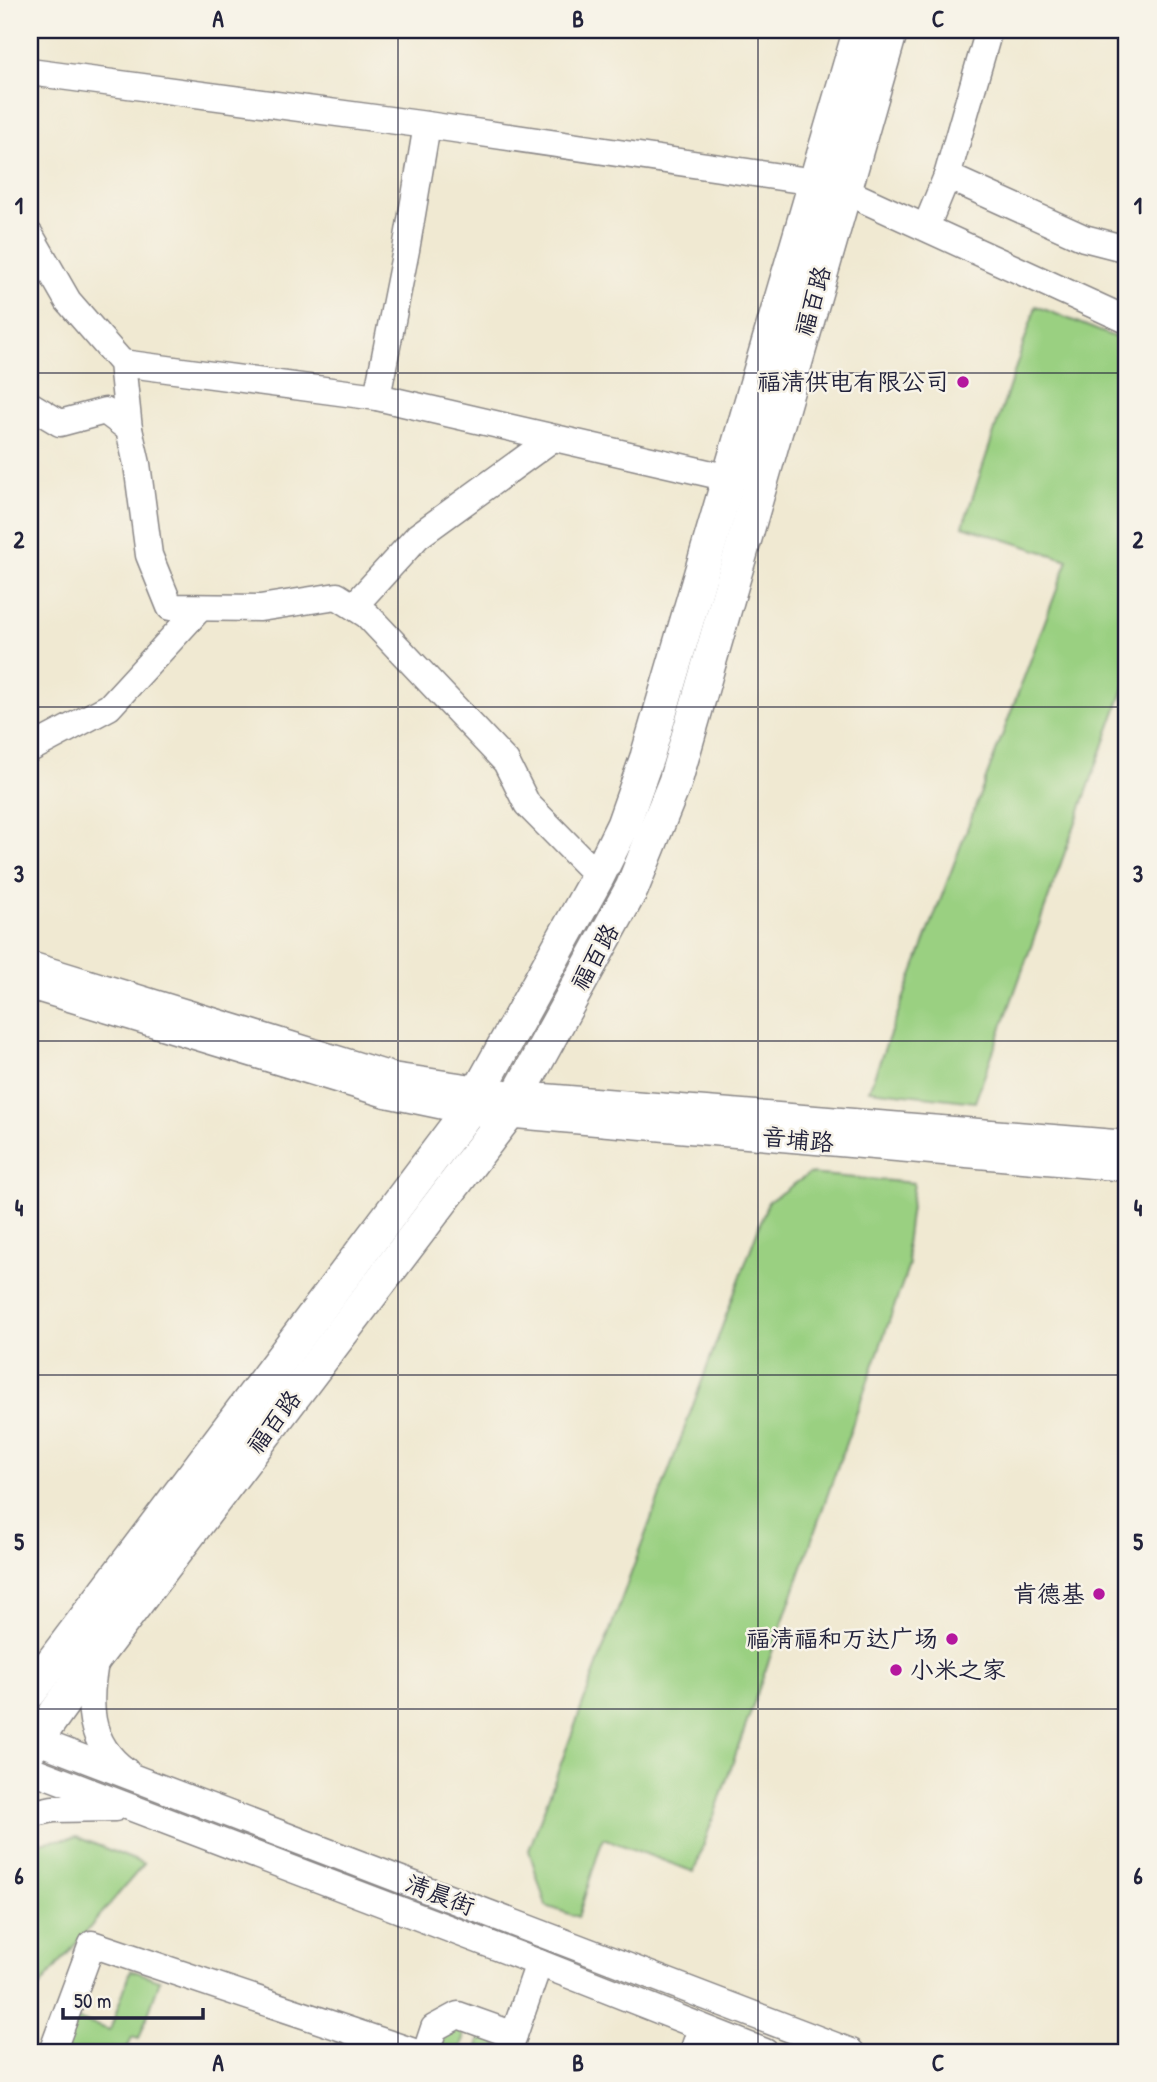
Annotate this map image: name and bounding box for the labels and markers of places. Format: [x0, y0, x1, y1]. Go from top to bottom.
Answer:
place label: 福清供电有限公司 [757, 365, 949, 397]
marker: 福清供电有限公司 [955, 374, 971, 390]
place label: 肯德基 [1013, 1577, 1085, 1609]
marker: 肯德基 [1091, 1586, 1107, 1602]
place label: 福清福和万达广场 [746, 1622, 938, 1654]
marker: 福清福和万达广场 [944, 1631, 960, 1647]
place label: 小米之家 [910, 1653, 1006, 1685]
marker: 小米之家 [888, 1662, 904, 1678]

